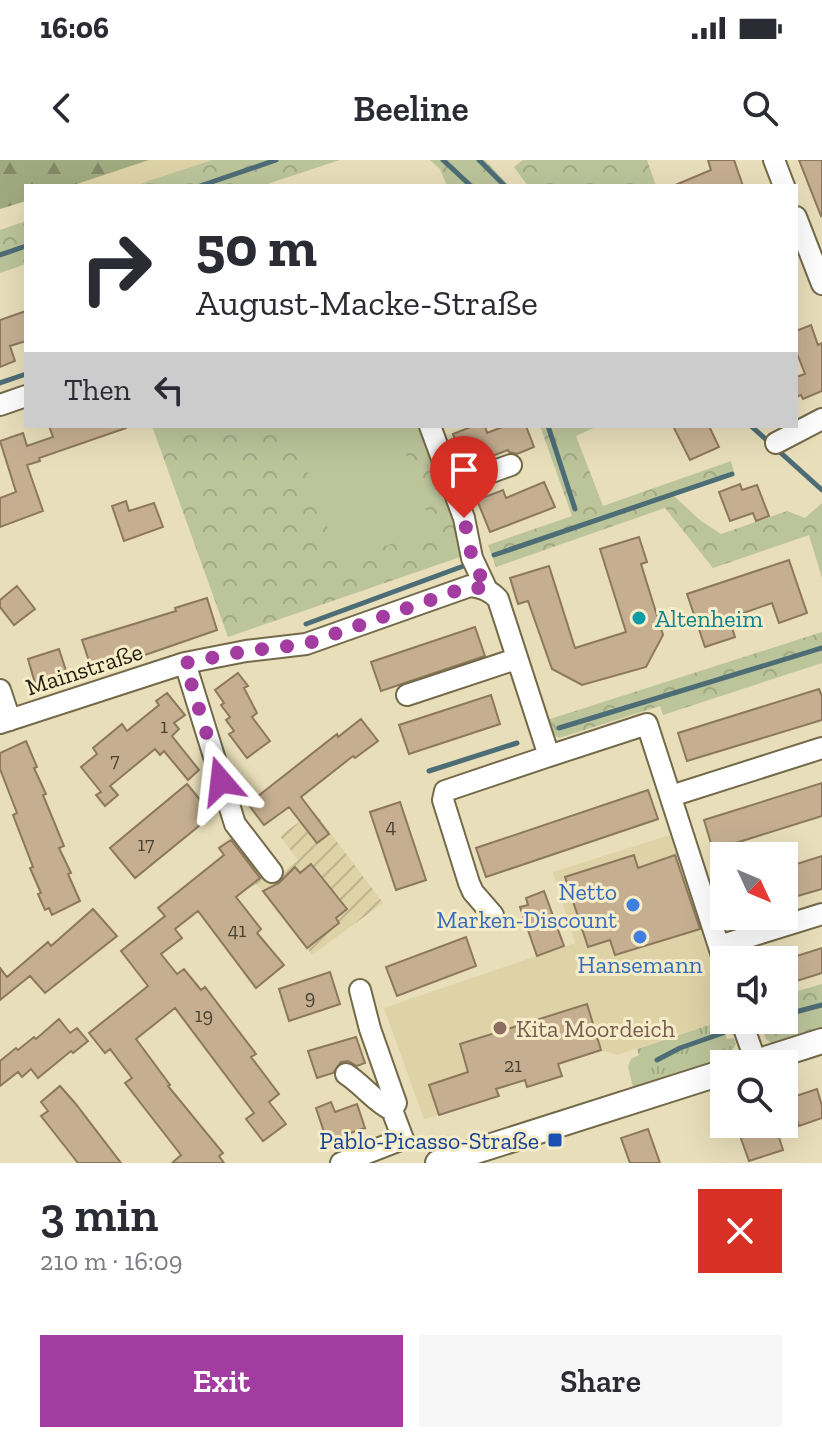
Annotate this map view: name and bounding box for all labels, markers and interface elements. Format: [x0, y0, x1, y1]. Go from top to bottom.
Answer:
text: 16:06 [40, 10, 109, 46]
icon: back [40, 86, 84, 130]
icon: search [738, 86, 782, 130]
text: Beeline [353, 87, 469, 130]
text: 50 m [196, 213, 317, 280]
icon: right [64, 216, 168, 320]
text: August-Macke-Straße [196, 281, 538, 324]
icon: left [147, 368, 191, 412]
text: Then [64, 372, 131, 408]
pin [430, 436, 498, 518]
icon: arrive [442, 448, 486, 492]
place label: Altenheim [655, 604, 763, 633]
marker: Altenheim [630, 609, 648, 627]
street label: Mainstraße [22, 637, 146, 701]
house number: 1 [160, 714, 168, 738]
position arrow [179, 739, 263, 823]
house number: 7 [110, 748, 120, 772]
house number: 4 [386, 814, 397, 838]
house number: 17 [138, 832, 155, 856]
north arrow [710, 842, 798, 930]
map controls [710, 842, 798, 1138]
place label: Netto Marken-Discount [436, 877, 617, 934]
marker: Netto Marken-Discount [624, 896, 642, 914]
house number: 41 [228, 918, 247, 942]
marker: Hansemann [631, 928, 649, 946]
button: sound [710, 946, 798, 1034]
place label: Hansemann [578, 950, 703, 979]
house number: 9 [305, 985, 315, 1009]
house number: 19 [195, 1003, 213, 1027]
place label: Kita Moordeich [516, 1014, 676, 1043]
marker: Kita Moordeich [491, 1019, 509, 1037]
button: search [710, 1050, 798, 1138]
house number: 21 [504, 1053, 522, 1077]
place label: Pablo-Picasso-Straße [319, 1126, 539, 1155]
marker: Pablo-Picasso-Straße [546, 1131, 564, 1149]
text: 3 min [40, 1186, 158, 1243]
button: close [698, 1189, 782, 1273]
text: 210 m · 16:09 [40, 1245, 183, 1277]
button: Exit [40, 1335, 403, 1427]
button: Share [419, 1335, 782, 1427]

